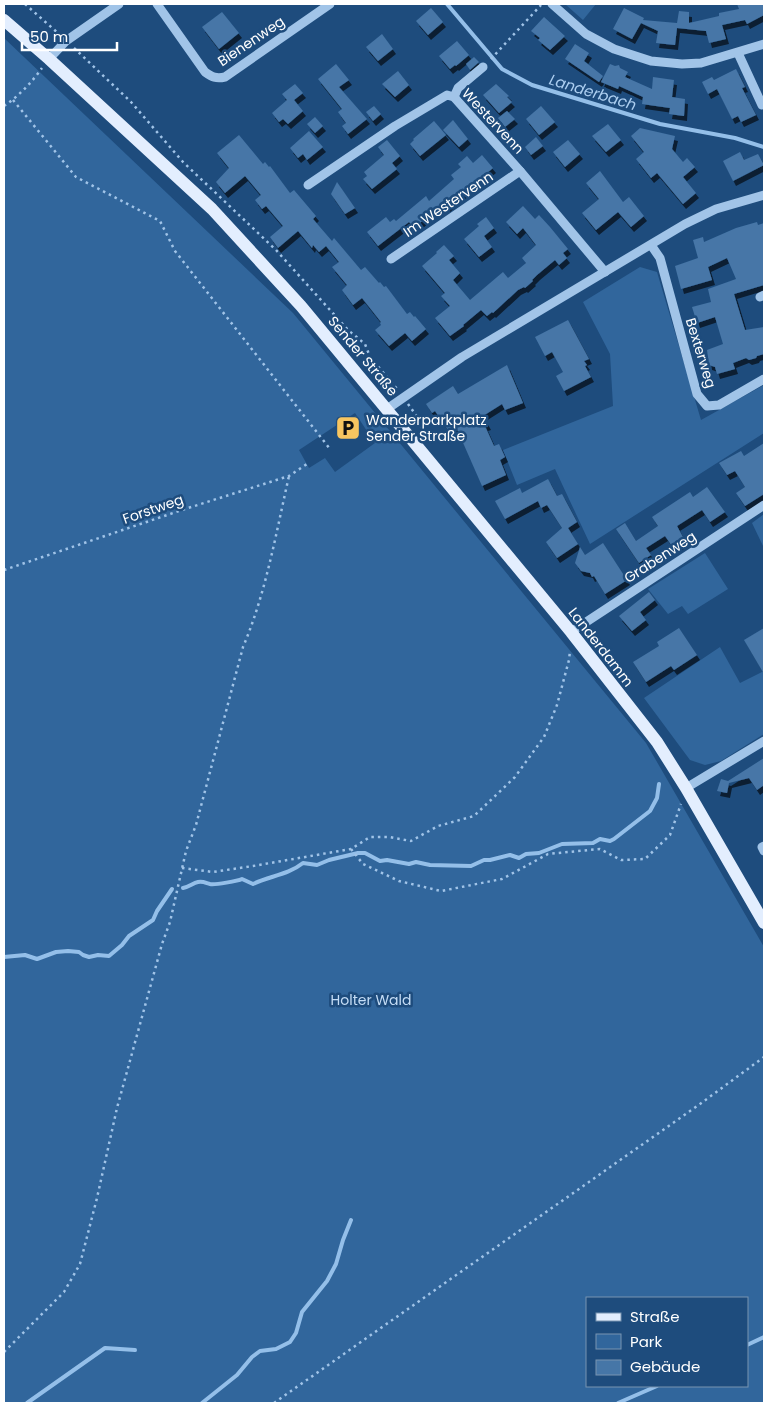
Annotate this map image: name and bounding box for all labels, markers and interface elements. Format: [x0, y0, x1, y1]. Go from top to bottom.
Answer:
street label: Bienenweg [214, 11, 288, 71]
scale bar [22, 20, 118, 52]
text: 50 m [30, 26, 68, 47]
water label: Landerbach [547, 69, 639, 115]
street label: Westervenn [457, 84, 529, 158]
street label: Im Westervenn [399, 166, 497, 242]
street label: Sender Straße [323, 312, 403, 401]
street label: Bexterweg [681, 315, 721, 391]
place label: Wanderparkplatz Sender Straße [366, 410, 487, 446]
parking icon: Wanderparkplatz Sender Straße [335, 415, 361, 441]
street label: Forstweg [120, 489, 186, 529]
street label: Grabenweg [620, 526, 700, 588]
street label: Landerdamm [564, 603, 638, 691]
park label: Holter Wald [331, 990, 411, 1010]
legend [586, 1297, 748, 1387]
text: Straße [630, 1306, 680, 1327]
text: Park [630, 1331, 662, 1352]
text: Gebäude [630, 1356, 700, 1377]

